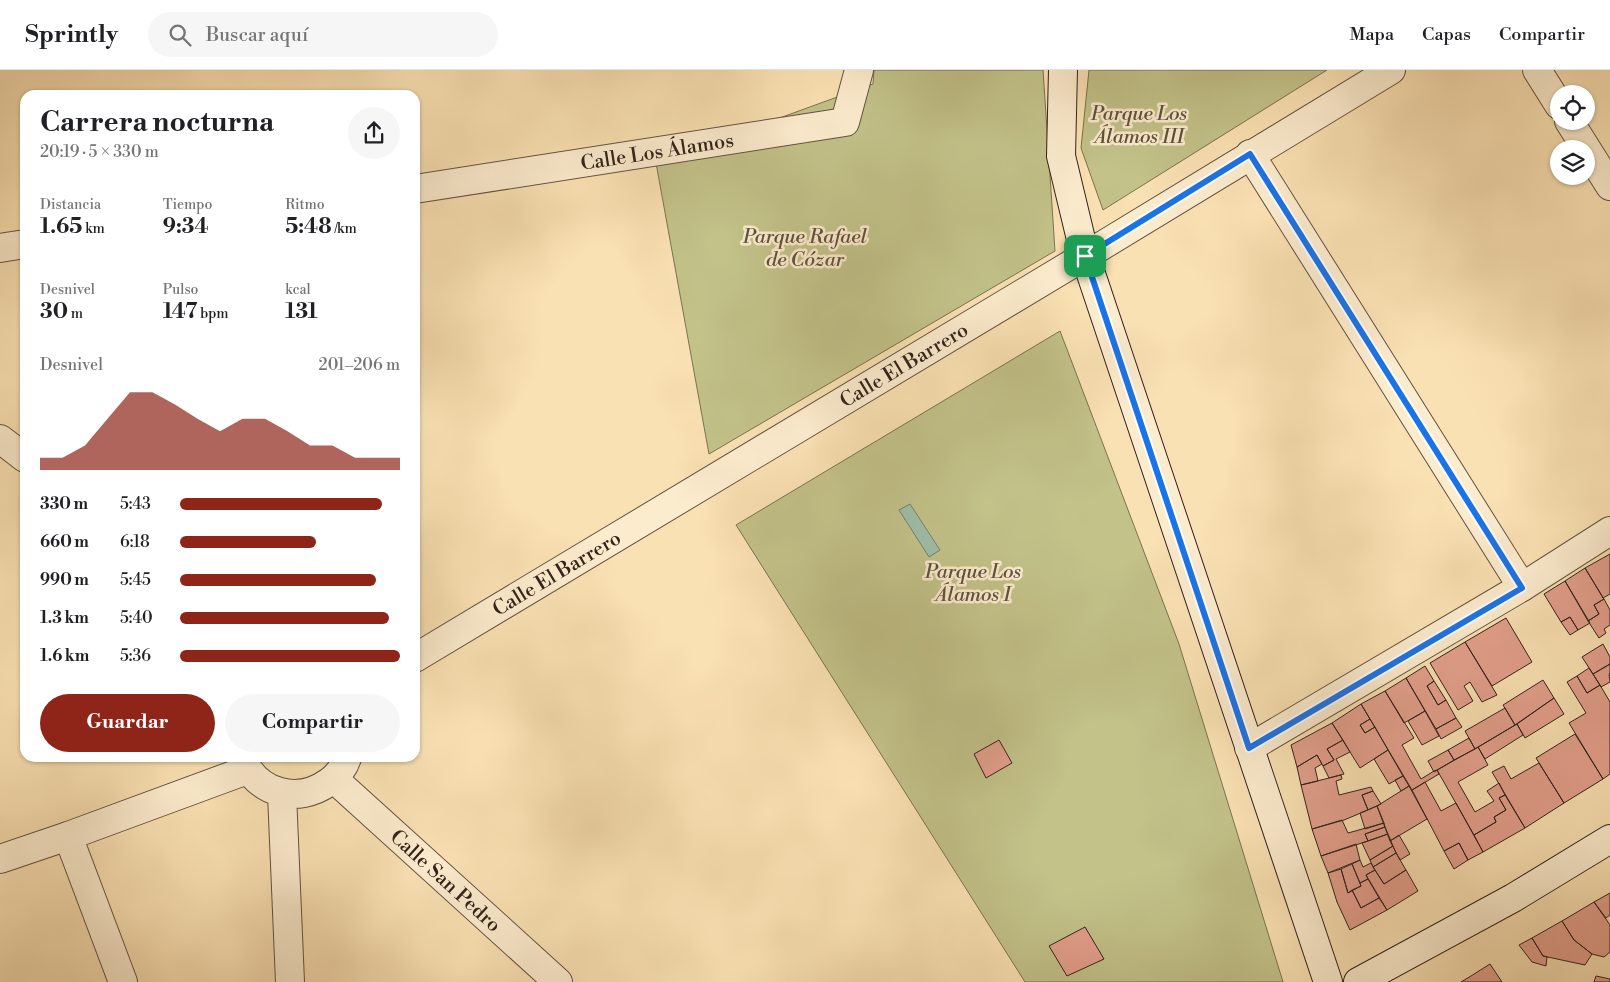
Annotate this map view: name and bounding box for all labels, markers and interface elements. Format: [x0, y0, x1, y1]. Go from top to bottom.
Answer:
search box [148, 12, 498, 57]
text: Sprintly [25, 20, 118, 50]
icon: search [166, 21, 194, 49]
text: Buscar aquí [206, 23, 308, 47]
text: Mapa [1350, 23, 1394, 46]
text: Capas [1422, 23, 1471, 46]
text: Compartir [1499, 23, 1585, 46]
map controls [1550, 85, 1595, 185]
button: locate [1550, 85, 1595, 130]
park label: Parque Los Álamos III [1090, 102, 1187, 150]
text: Carrera nocturna [40, 105, 274, 140]
button: share [348, 107, 400, 159]
street label: Calle Los Álamos [579, 129, 736, 177]
button: layers [1550, 140, 1595, 185]
text: 20:19 · 5 × 330 m [40, 142, 159, 162]
text: Distancia [40, 196, 101, 214]
text: Tiempo [163, 196, 212, 214]
text: Ritmo [285, 196, 325, 214]
text: 1.65 [40, 214, 82, 240]
text: 9:34 [163, 214, 209, 240]
text: 5:48 [285, 214, 332, 240]
text: km [82, 220, 105, 238]
text: /km [332, 220, 357, 238]
park label: Parque Rafael de Cózar [742, 225, 867, 273]
pin [1064, 235, 1106, 277]
icon: arrive [1071, 242, 1099, 270]
text: Desnivel [40, 281, 95, 299]
text: Pulso [163, 281, 198, 299]
text: kcal [285, 281, 311, 299]
text: 30 [40, 299, 68, 325]
text: 147 [163, 299, 197, 325]
text: 131 [285, 299, 318, 325]
text: m [68, 305, 83, 323]
text: bpm [197, 305, 229, 323]
street label: Calle El Barrero [836, 318, 973, 414]
text: Desnivel [40, 355, 103, 375]
text: 201–206 m [319, 355, 400, 375]
text: 330 m [40, 494, 88, 514]
text: 5:43 [120, 494, 151, 514]
street label: Calle El Barrero [489, 526, 626, 622]
text: 660 m [40, 532, 89, 552]
text: 6:18 [120, 532, 150, 552]
park label: Parque Los Álamos I [924, 560, 1021, 608]
text: 990 m [40, 570, 89, 590]
text: 5:45 [120, 570, 151, 590]
text: 1.3 km [40, 608, 89, 628]
text: 5:40 [120, 608, 153, 628]
text: 1.6 km [40, 646, 89, 666]
text: 5:36 [120, 646, 151, 666]
button: Guardar [40, 694, 215, 752]
button: Compartir [225, 694, 400, 752]
street label: Calle San Pedro [384, 825, 506, 938]

